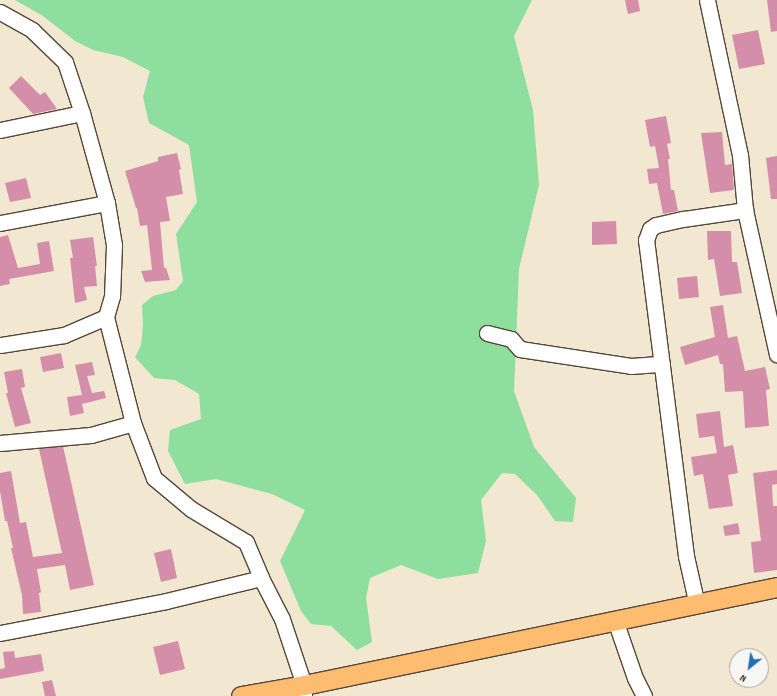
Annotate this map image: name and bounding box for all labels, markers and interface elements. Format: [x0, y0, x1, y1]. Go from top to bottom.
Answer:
north arrow [729, 648, 769, 688]
text: N [737, 669, 750, 686]

